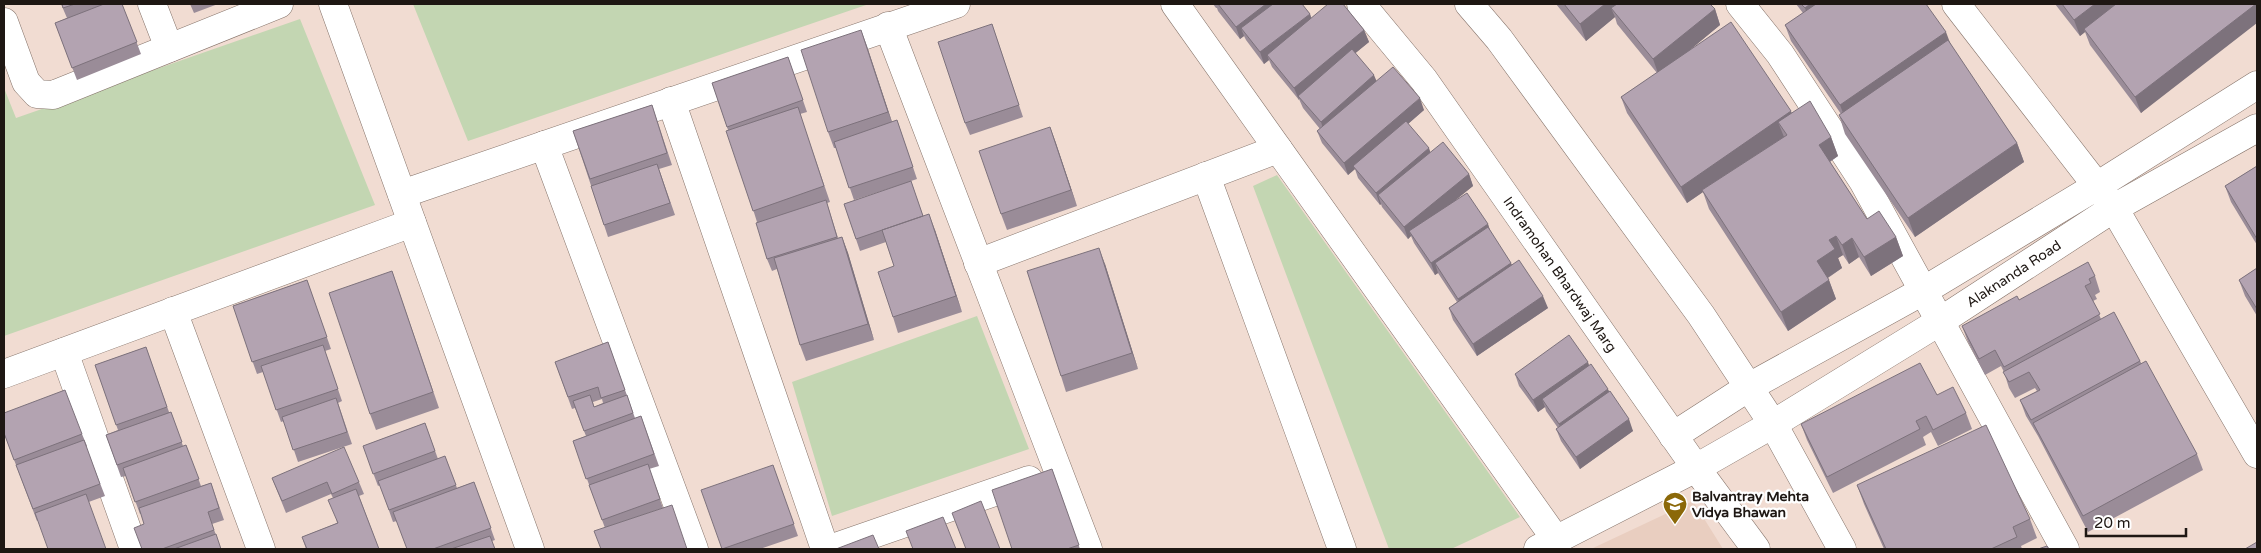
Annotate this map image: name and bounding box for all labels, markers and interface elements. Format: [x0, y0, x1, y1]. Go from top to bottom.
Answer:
street label: Indramohan Bhardwaj Marg [1499, 194, 1620, 356]
street label: Alaknanda Road [1963, 237, 2064, 311]
place label: Balvantray Mehta Vidya Bhawan [1692, 488, 1809, 521]
school or university icon: Balvantray Mehta Vidya Bhawan [1662, 491, 1688, 525]
scale bar [2086, 506, 2186, 538]
text: 20 m [2094, 514, 2131, 532]

